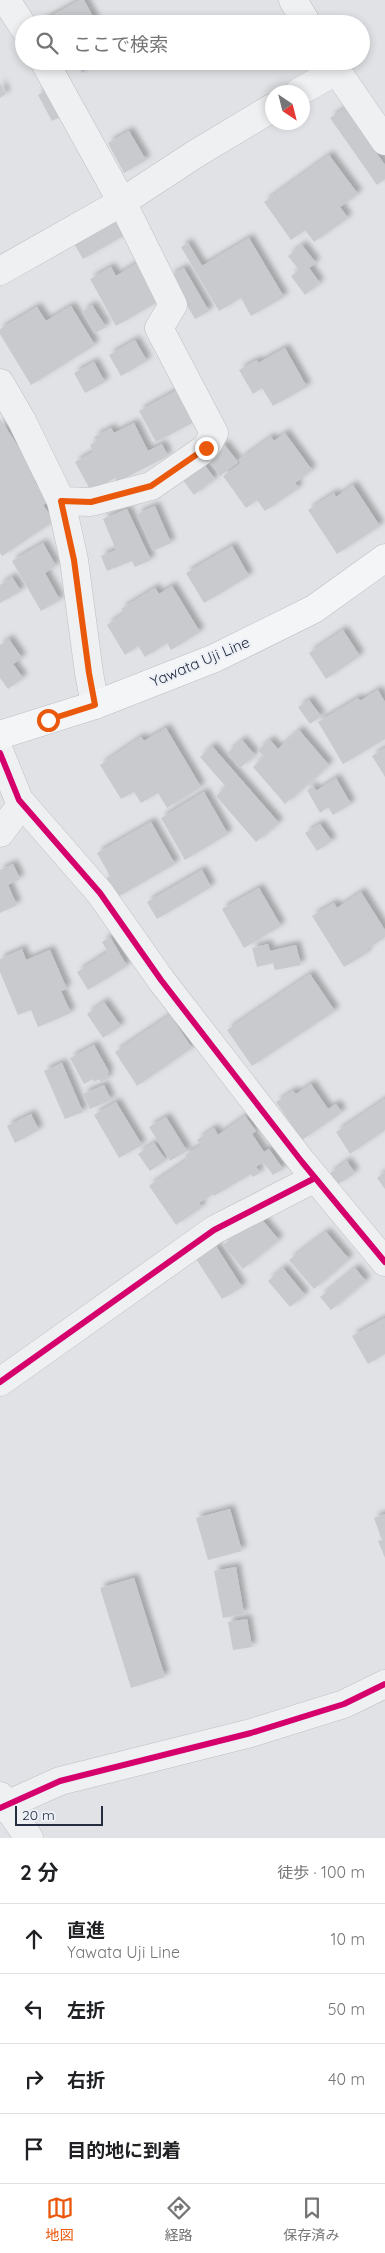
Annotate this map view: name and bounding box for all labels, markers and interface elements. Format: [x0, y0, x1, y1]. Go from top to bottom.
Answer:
search box [15, 15, 370, 70]
icon: search [33, 29, 61, 57]
text: ここで検索 [73, 32, 168, 56]
north arrow [265, 85, 310, 130]
route end [195, 437, 218, 460]
street label: Yawata Uji Line [147, 632, 252, 691]
route start [37, 709, 60, 732]
scale bar [15, 1803, 102, 1826]
text: 20 m [22, 1806, 55, 1824]
text: 2 分 [20, 1859, 59, 1885]
text: 徒歩 · 100 m [277, 1862, 365, 1882]
text: 直進 [67, 1918, 105, 1942]
icon: ahead [20, 1925, 48, 1953]
text: 10 m [331, 1929, 365, 1949]
text: Yawata Uji Line [67, 1942, 180, 1962]
icon: left [20, 1995, 48, 2023]
text: 左折 [67, 1998, 105, 2022]
text: 50 m [328, 1999, 365, 2019]
icon: right [20, 2065, 48, 2093]
text: 右折 [67, 2068, 105, 2092]
text: 40 m [328, 2069, 365, 2089]
icon: arrive [20, 2135, 48, 2163]
text: 目的地に到着 [67, 2138, 181, 2162]
tab: 地図 [46, 2194, 74, 2244]
tab: 経路 [165, 2194, 193, 2244]
tab: 保存済み [284, 2194, 340, 2244]

